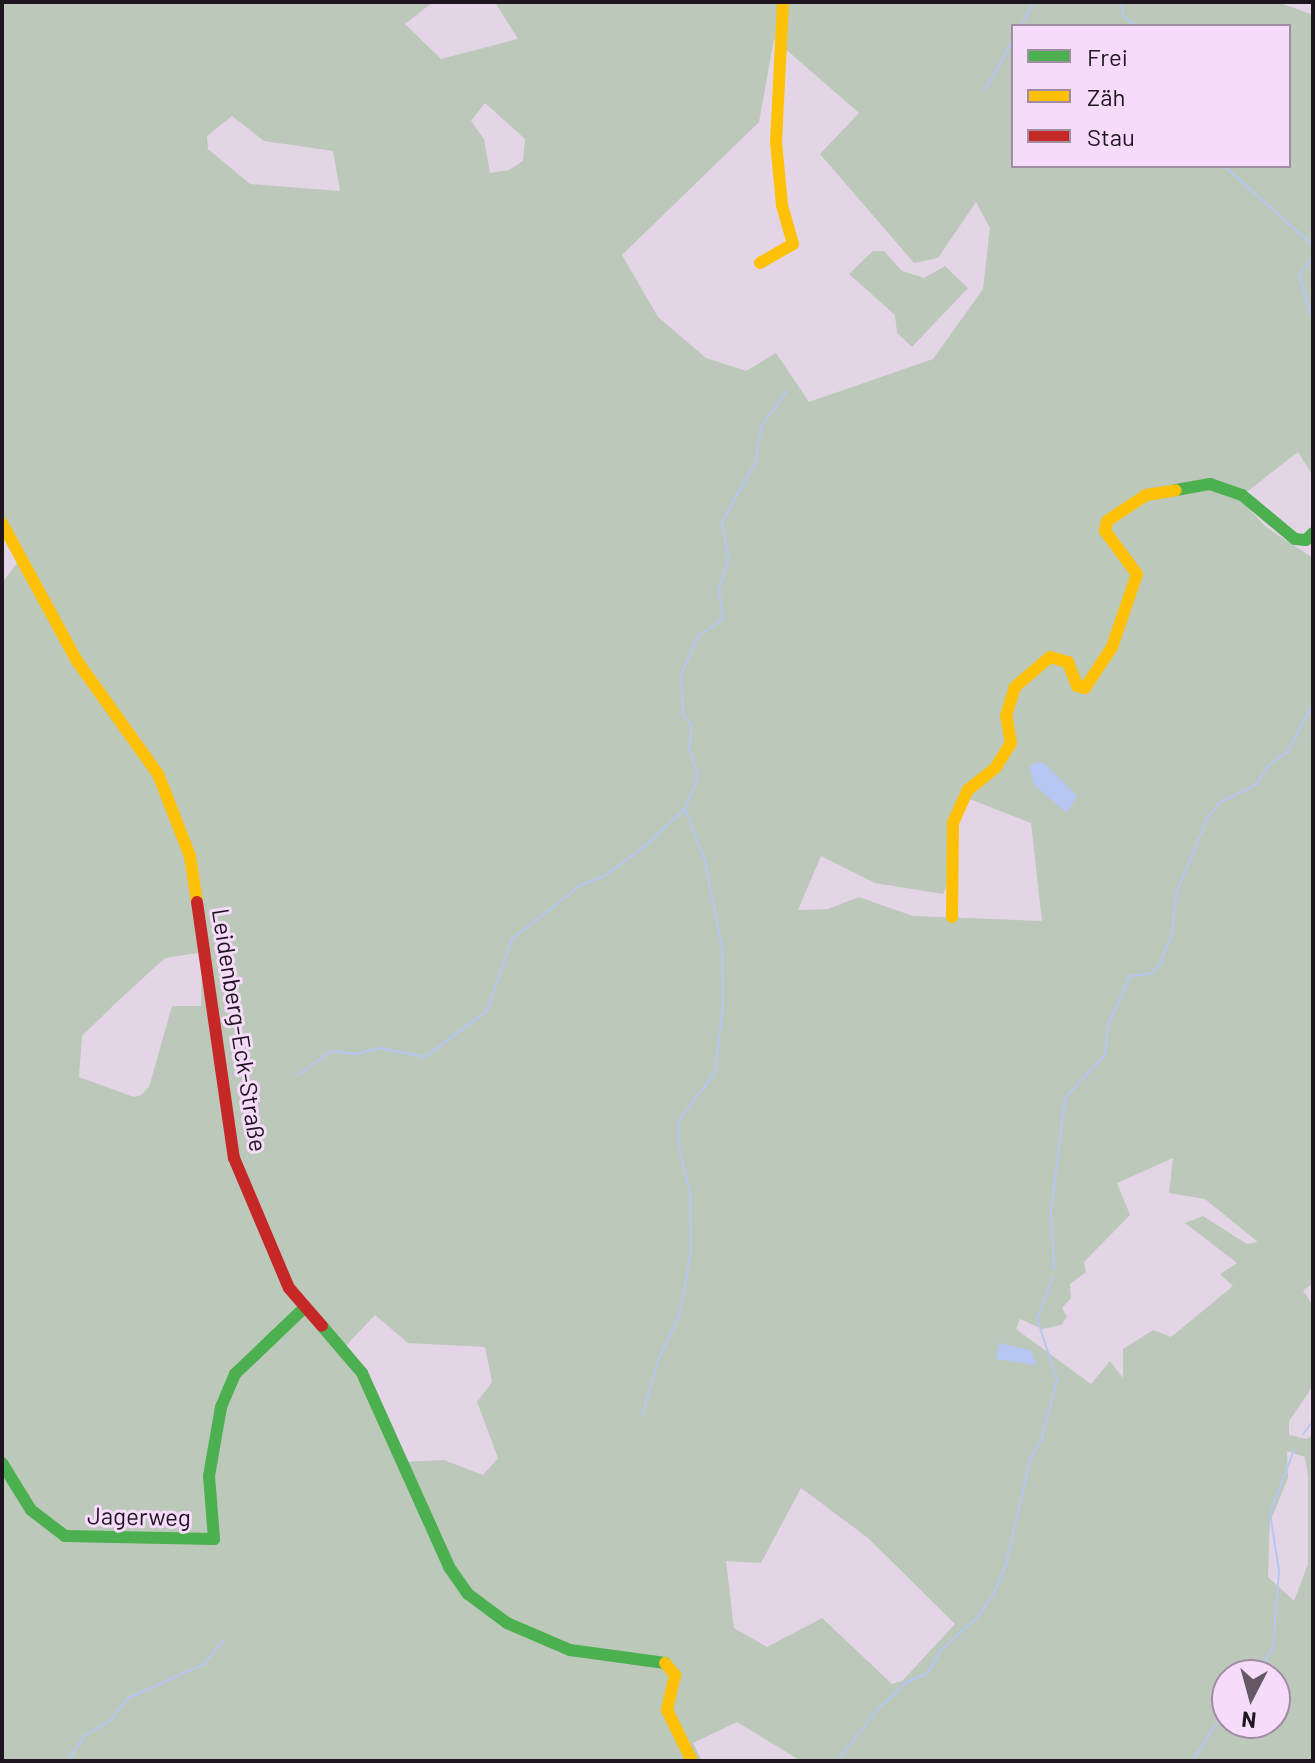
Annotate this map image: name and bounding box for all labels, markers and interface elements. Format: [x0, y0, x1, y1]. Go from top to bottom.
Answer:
legend [1011, 24, 1291, 168]
text: Frei [1087, 42, 1128, 71]
text: Zäh [1087, 82, 1125, 111]
text: Stau [1087, 122, 1135, 151]
street label: Leidenberg-Eck-Straße [207, 906, 273, 1154]
street label: Jagerweg [87, 1501, 191, 1531]
north arrow [1211, 1659, 1291, 1739]
text: N [1240, 1707, 1257, 1735]

